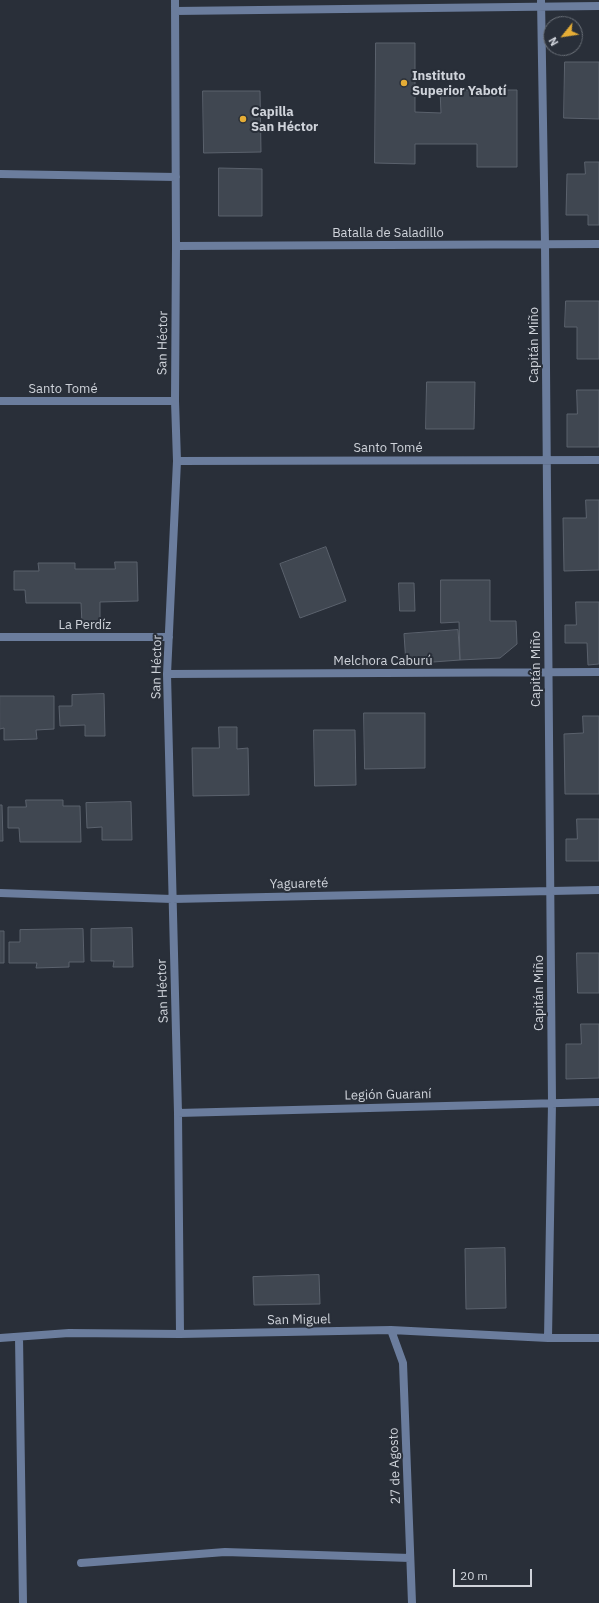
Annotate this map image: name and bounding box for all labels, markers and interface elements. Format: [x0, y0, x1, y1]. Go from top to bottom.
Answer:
north arrow [543, 16, 583, 56]
text: N [545, 35, 562, 48]
place label: Instituto Superior Yabotí [412, 68, 507, 99]
marker: Instituto Superior Yabotí [399, 78, 409, 88]
place label: Capilla San Héctor [251, 104, 318, 135]
marker: Capilla San Héctor [238, 114, 248, 124]
street label: Batalla de Saladillo [332, 225, 444, 241]
street label: Capitán Miño [526, 307, 542, 383]
street label: San Héctor [155, 311, 171, 375]
street label: Santo Tomé [28, 381, 98, 397]
street label: Santo Tomé [353, 440, 423, 456]
street label: La Perdíz [59, 617, 111, 633]
street label: Capitán Miño [528, 631, 544, 707]
street label: San Héctor [149, 635, 165, 699]
street label: Melchora Caburú [333, 653, 433, 669]
street label: Yaguareté [270, 876, 328, 892]
street label: Capitán Miño [531, 955, 547, 1031]
street label: San Héctor [154, 959, 172, 1023]
street label: Legión Guaraní [344, 1086, 432, 1104]
street label: San Miguel [267, 1312, 331, 1328]
street label: 27 de Agosto [386, 1427, 404, 1505]
scale bar [455, 1561, 534, 1587]
text: 20 m [460, 1568, 488, 1583]

